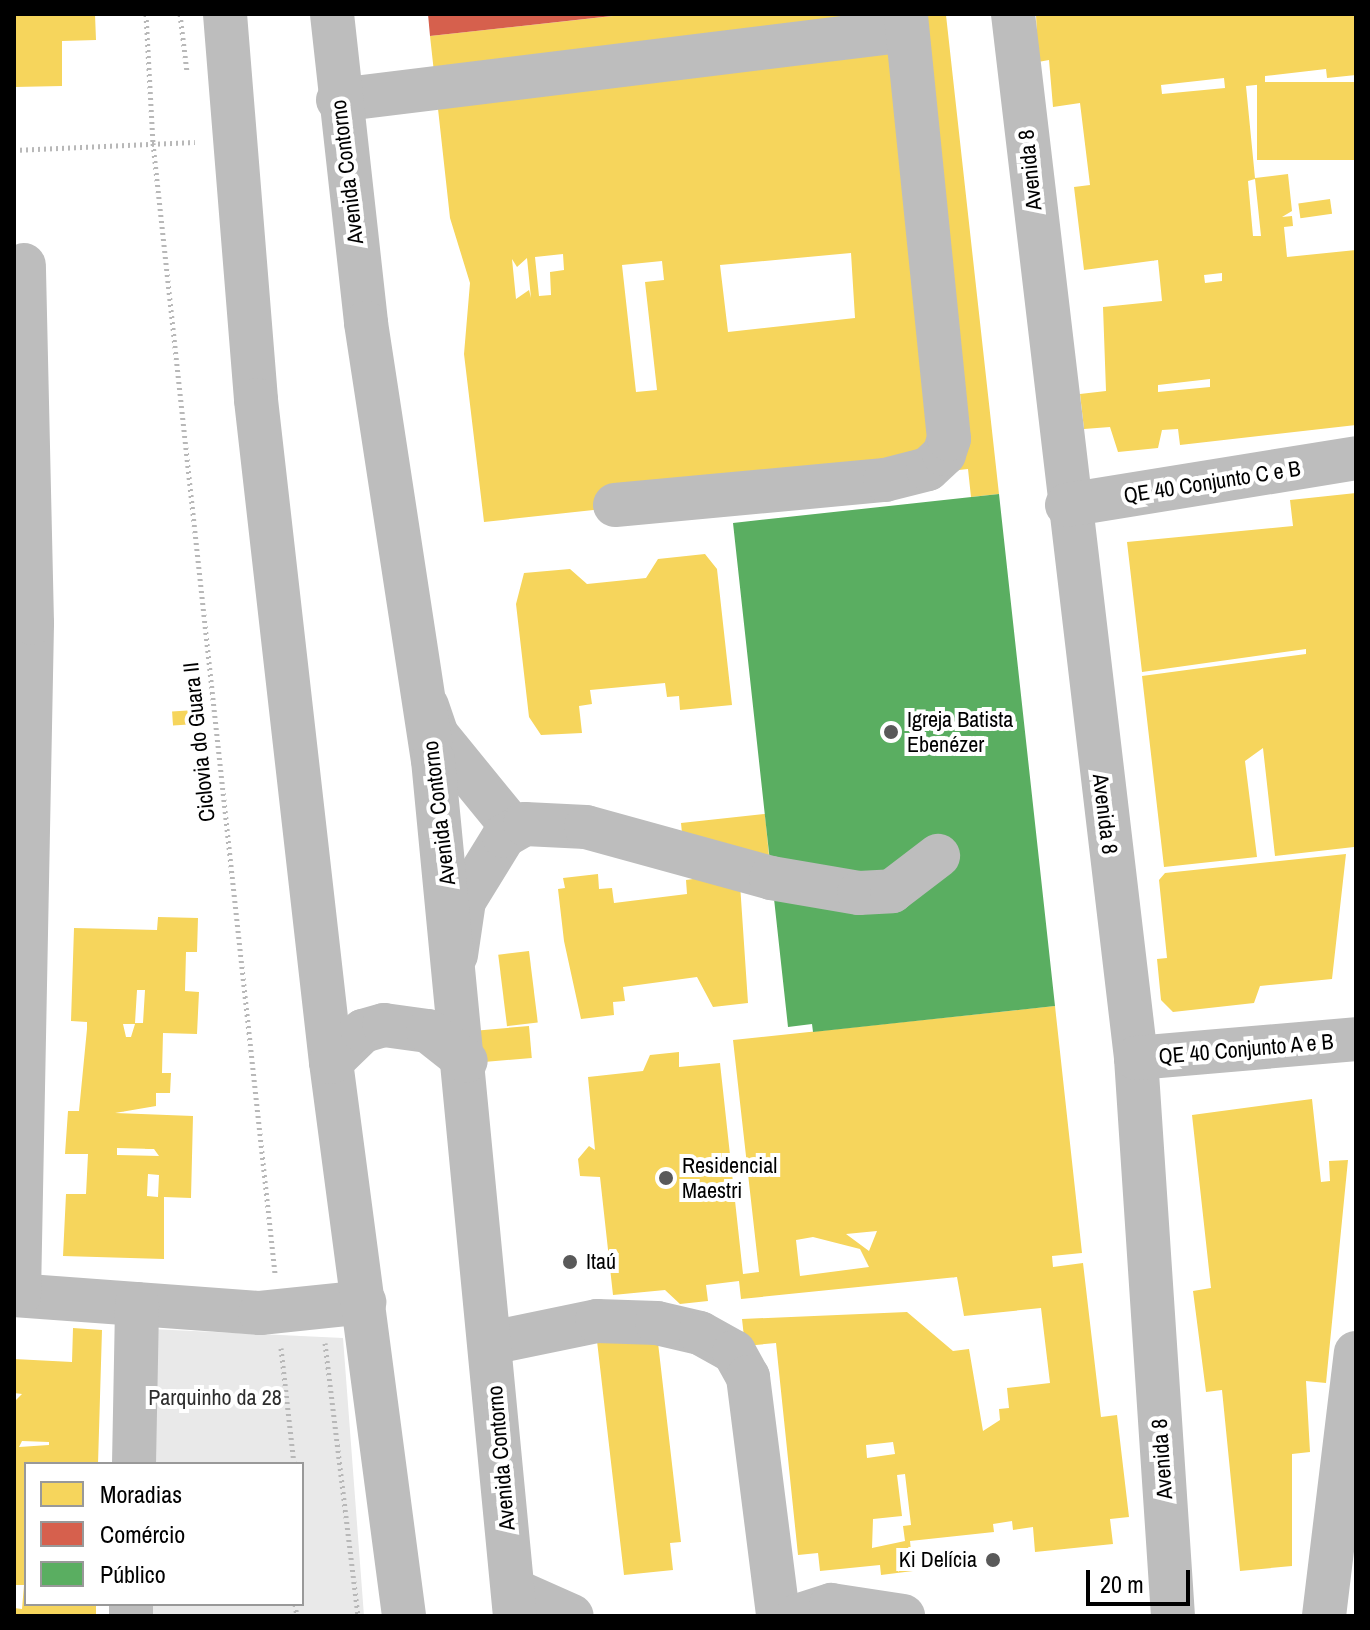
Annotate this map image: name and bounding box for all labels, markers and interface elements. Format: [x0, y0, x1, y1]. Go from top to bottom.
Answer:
street label: Avenida Contorno [325, 98, 369, 246]
street label: Avenida 8 [1013, 128, 1047, 212]
street label: QE 40 Conjunto C e B [1122, 455, 1302, 509]
street label: Ciclovia do Guara II [177, 661, 221, 823]
place label: Igreja Batista Ebenézer [907, 706, 1013, 758]
marker: Igreja Batista Ebenézer [882, 723, 900, 741]
street label: Avenida Contorno [417, 739, 461, 887]
street label: Avenida 8 [1087, 772, 1123, 856]
street label: QE 40 Conjunto A e B [1156, 1028, 1336, 1070]
place label: Residencial Maestri [682, 1152, 777, 1204]
marker: Residencial Maestri [657, 1169, 675, 1187]
place label: Itaú [586, 1249, 616, 1275]
marker: Itaú [561, 1253, 579, 1271]
park label: Parquinho da 28 [148, 1385, 282, 1411]
street label: Avenida Contorno [482, 1385, 520, 1531]
street label: Avenida 8 [1146, 1418, 1178, 1500]
legend [24, 1462, 304, 1606]
text: Moradias [100, 1478, 182, 1510]
text: Comércio [100, 1518, 185, 1550]
place label: Ki Delícia [899, 1547, 977, 1573]
marker: Ki Delícia [984, 1551, 1002, 1569]
scale bar [1090, 1554, 1194, 1604]
text: Público [100, 1558, 166, 1590]
text: 20 m [1100, 1568, 1144, 1600]

